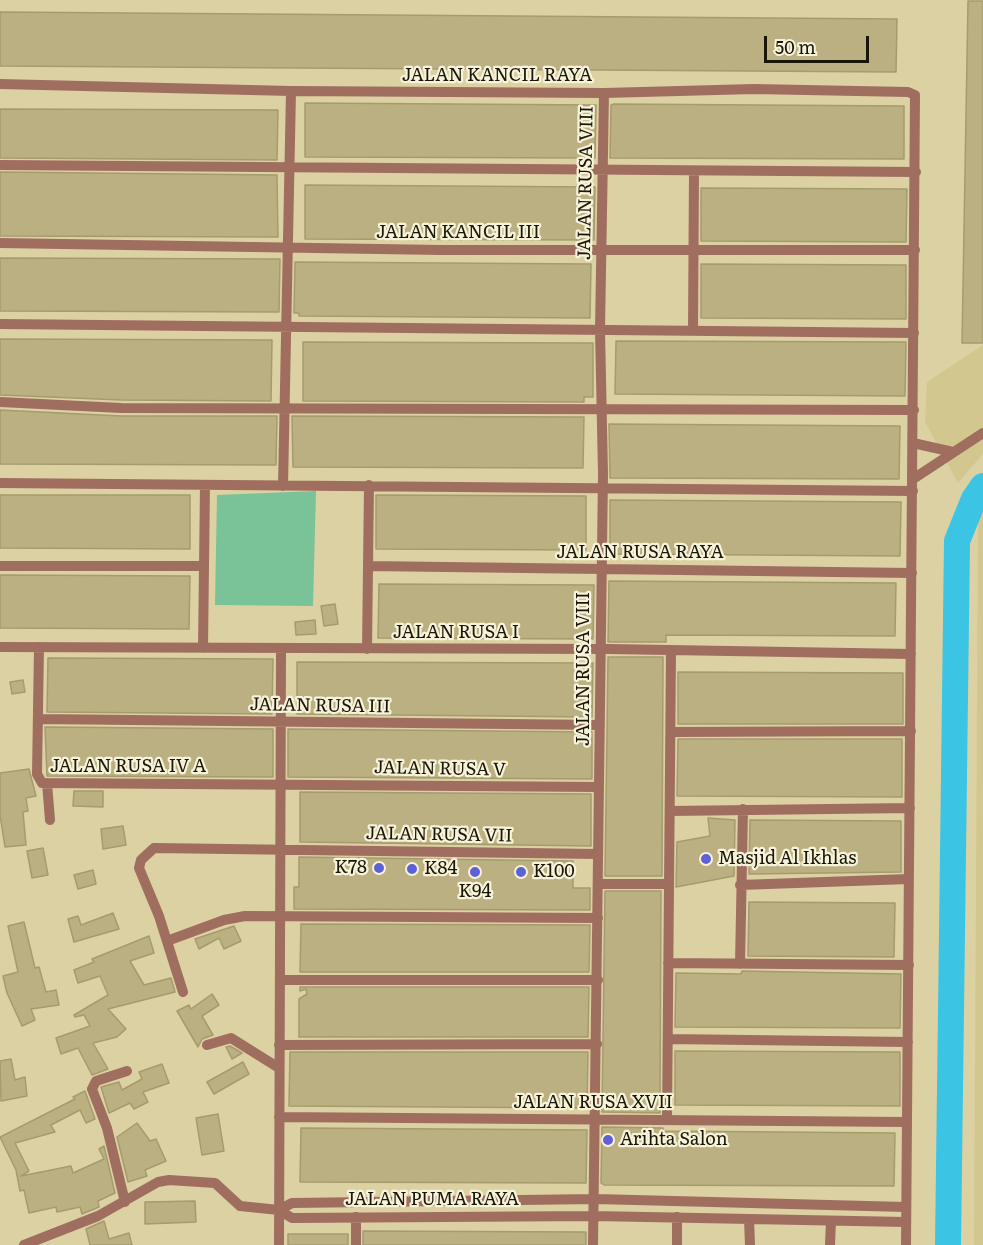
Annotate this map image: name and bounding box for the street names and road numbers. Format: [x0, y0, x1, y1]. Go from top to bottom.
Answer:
street label: JALAN KANCIL RAYA [402, 65, 592, 87]
street label: JALAN RUSA VIII [574, 106, 598, 260]
street label: JALAN KANCIL III [376, 222, 540, 244]
street label: JALAN RUSA RAYA [556, 542, 724, 564]
street label: JALAN RUSA VIII [573, 592, 595, 746]
street label: JALAN RUSA I [393, 622, 519, 644]
street label: JALAN RUSA III [249, 694, 391, 718]
street label: JALAN RUSA IV A [50, 756, 206, 778]
street label: JALAN RUSA V [374, 757, 506, 781]
street label: JALAN RUSA VII [365, 823, 513, 847]
street label: JALAN RUSA XVII [513, 1092, 673, 1114]
street label: JALAN PUMA RAYA [345, 1189, 519, 1211]

